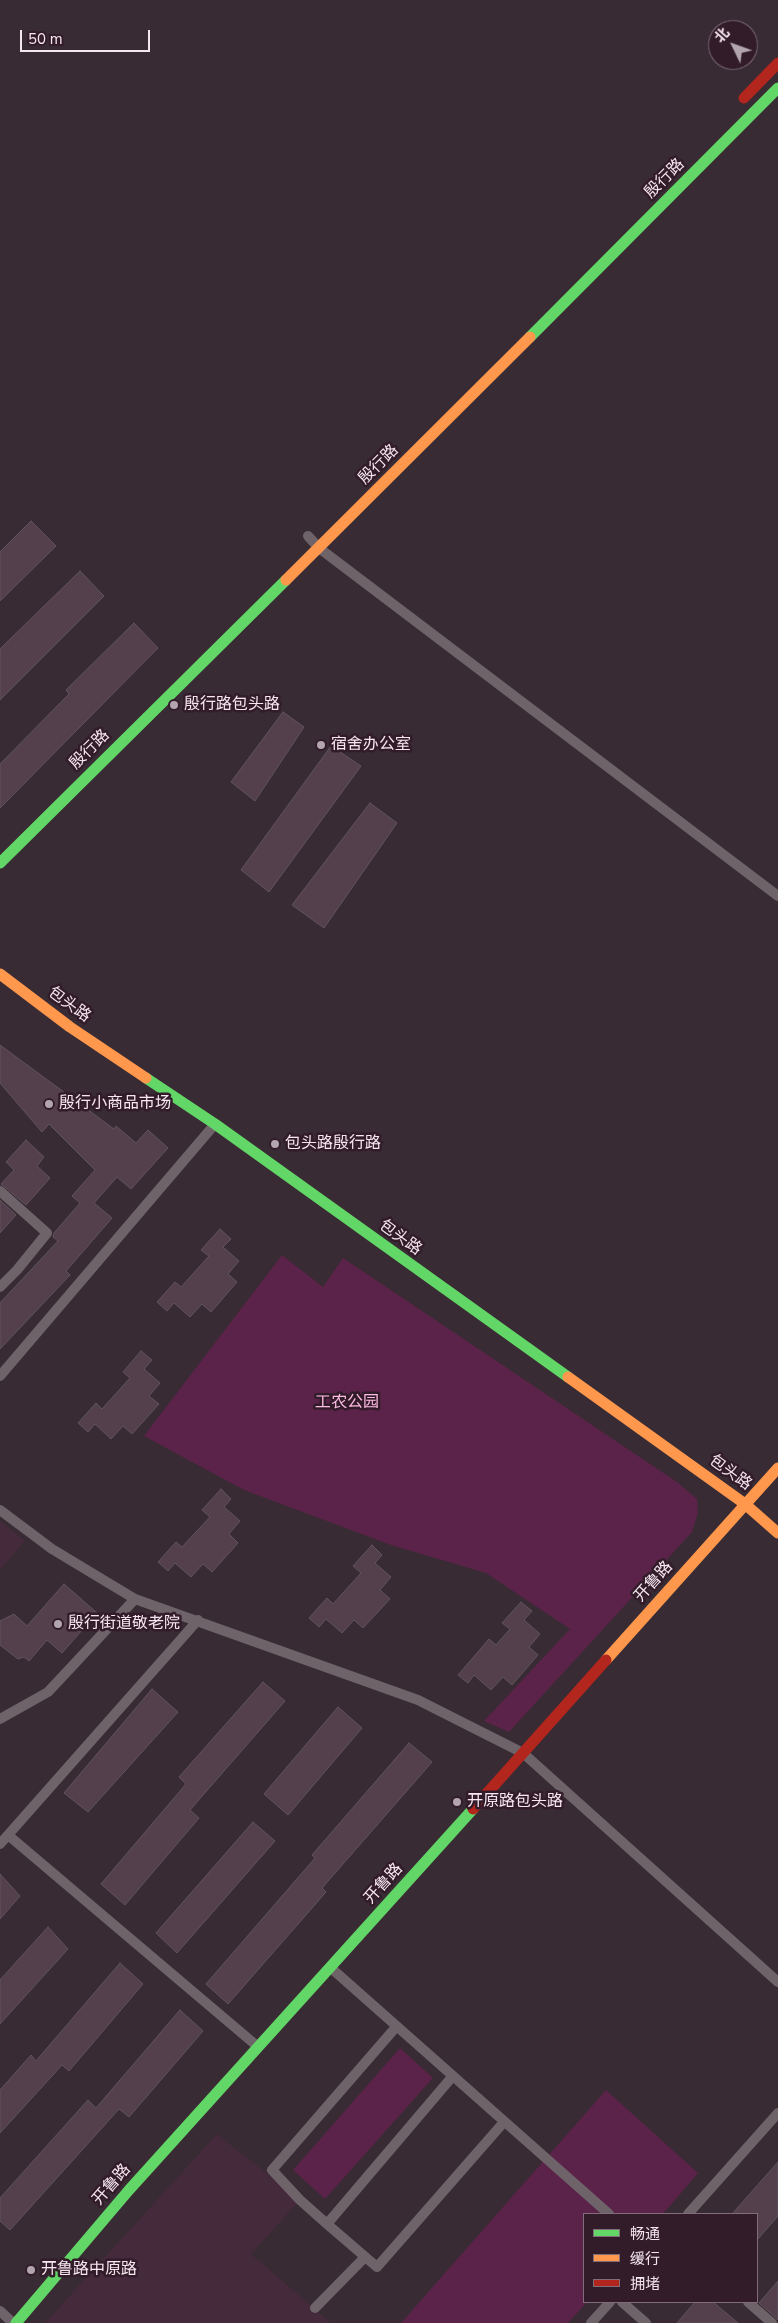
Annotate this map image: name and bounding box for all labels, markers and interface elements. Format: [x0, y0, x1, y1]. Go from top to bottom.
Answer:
scale bar [22, 20, 152, 52]
north arrow [708, 20, 758, 70]
text: 北 [710, 24, 734, 47]
text: 50 m [28, 29, 63, 49]
street label: 殷行路 [641, 155, 689, 203]
street label: 殷行路 [355, 441, 403, 489]
place label: 殷行路包头路 [184, 695, 280, 715]
marker: 殷行路包头路 [168, 699, 180, 711]
street label: 殷行路 [66, 726, 114, 774]
place label: 宿舍办公室 [331, 735, 411, 755]
marker: 宿舍办公室 [315, 739, 327, 751]
street label: 包头路 [44, 983, 94, 1027]
place label: 殷行小商品市场 [59, 1094, 171, 1114]
marker: 殷行小商品市场 [43, 1098, 55, 1110]
place label: 包头路殷行路 [285, 1134, 381, 1154]
marker: 包头路殷行路 [269, 1138, 281, 1150]
street label: 包头路 [375, 1216, 425, 1260]
park label: 工农公园 [315, 1393, 379, 1413]
street label: 包头路 [705, 1451, 755, 1495]
street label: 开鲁路 [631, 1558, 677, 1606]
place label: 殷行街道敬老院 [68, 1614, 180, 1634]
marker: 殷行街道敬老院 [52, 1618, 64, 1630]
place label: 开原路包头路 [467, 1792, 563, 1812]
marker: 开原路包头路 [451, 1796, 463, 1808]
street label: 开鲁路 [361, 1860, 407, 1908]
street label: 开鲁路 [89, 2161, 135, 2209]
legend [583, 2213, 758, 2303]
text: 畅通 [630, 2224, 660, 2244]
text: 缓行 [630, 2249, 660, 2269]
place label: 开鲁路中原路 [41, 2260, 137, 2280]
marker: 开鲁路中原路 [25, 2264, 37, 2276]
text: 拥堵 [630, 2274, 660, 2294]

